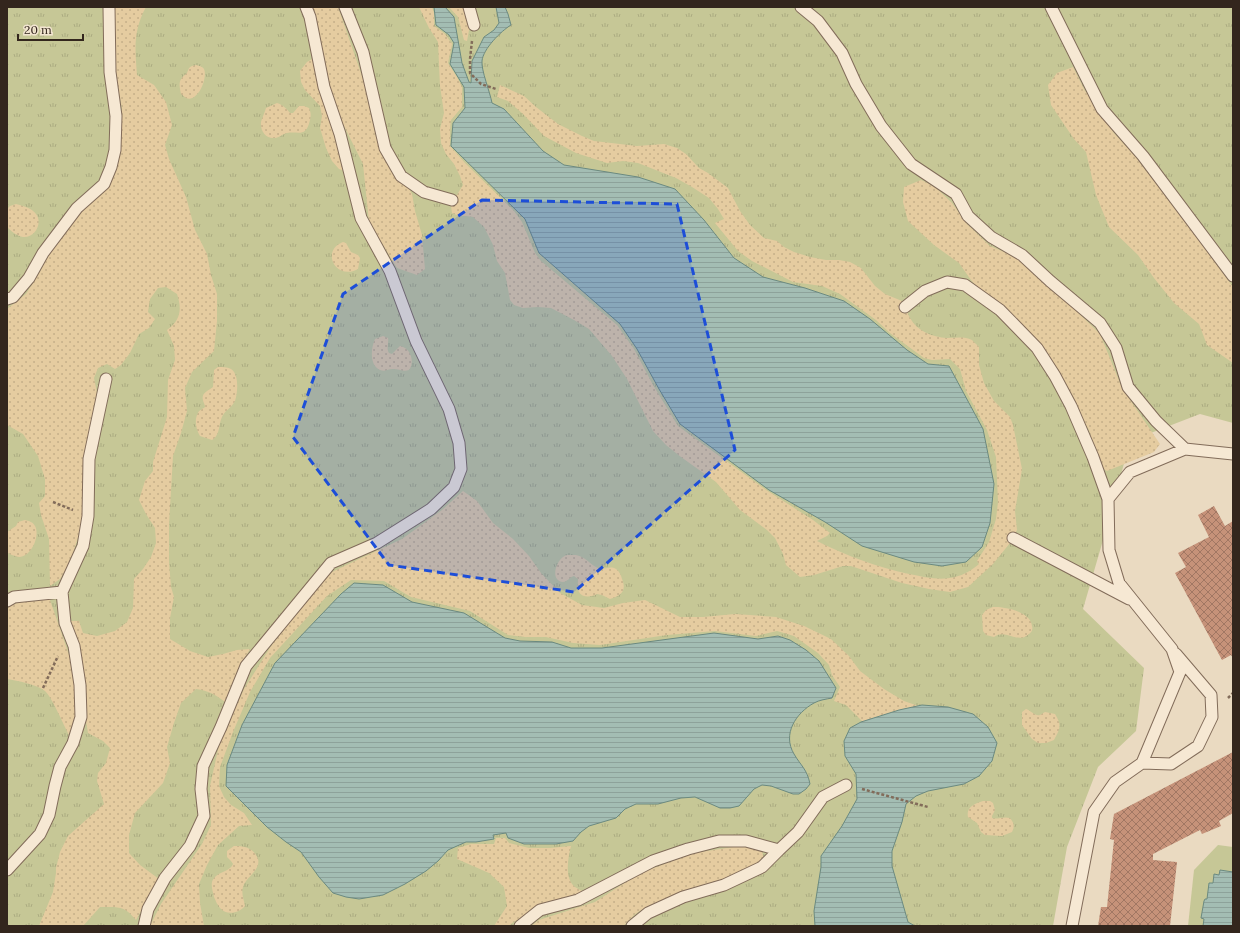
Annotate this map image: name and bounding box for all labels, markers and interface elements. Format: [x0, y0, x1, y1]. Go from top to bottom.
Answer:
scale bar [18, 16, 83, 42]
text: 20 m [24, 22, 52, 37]

